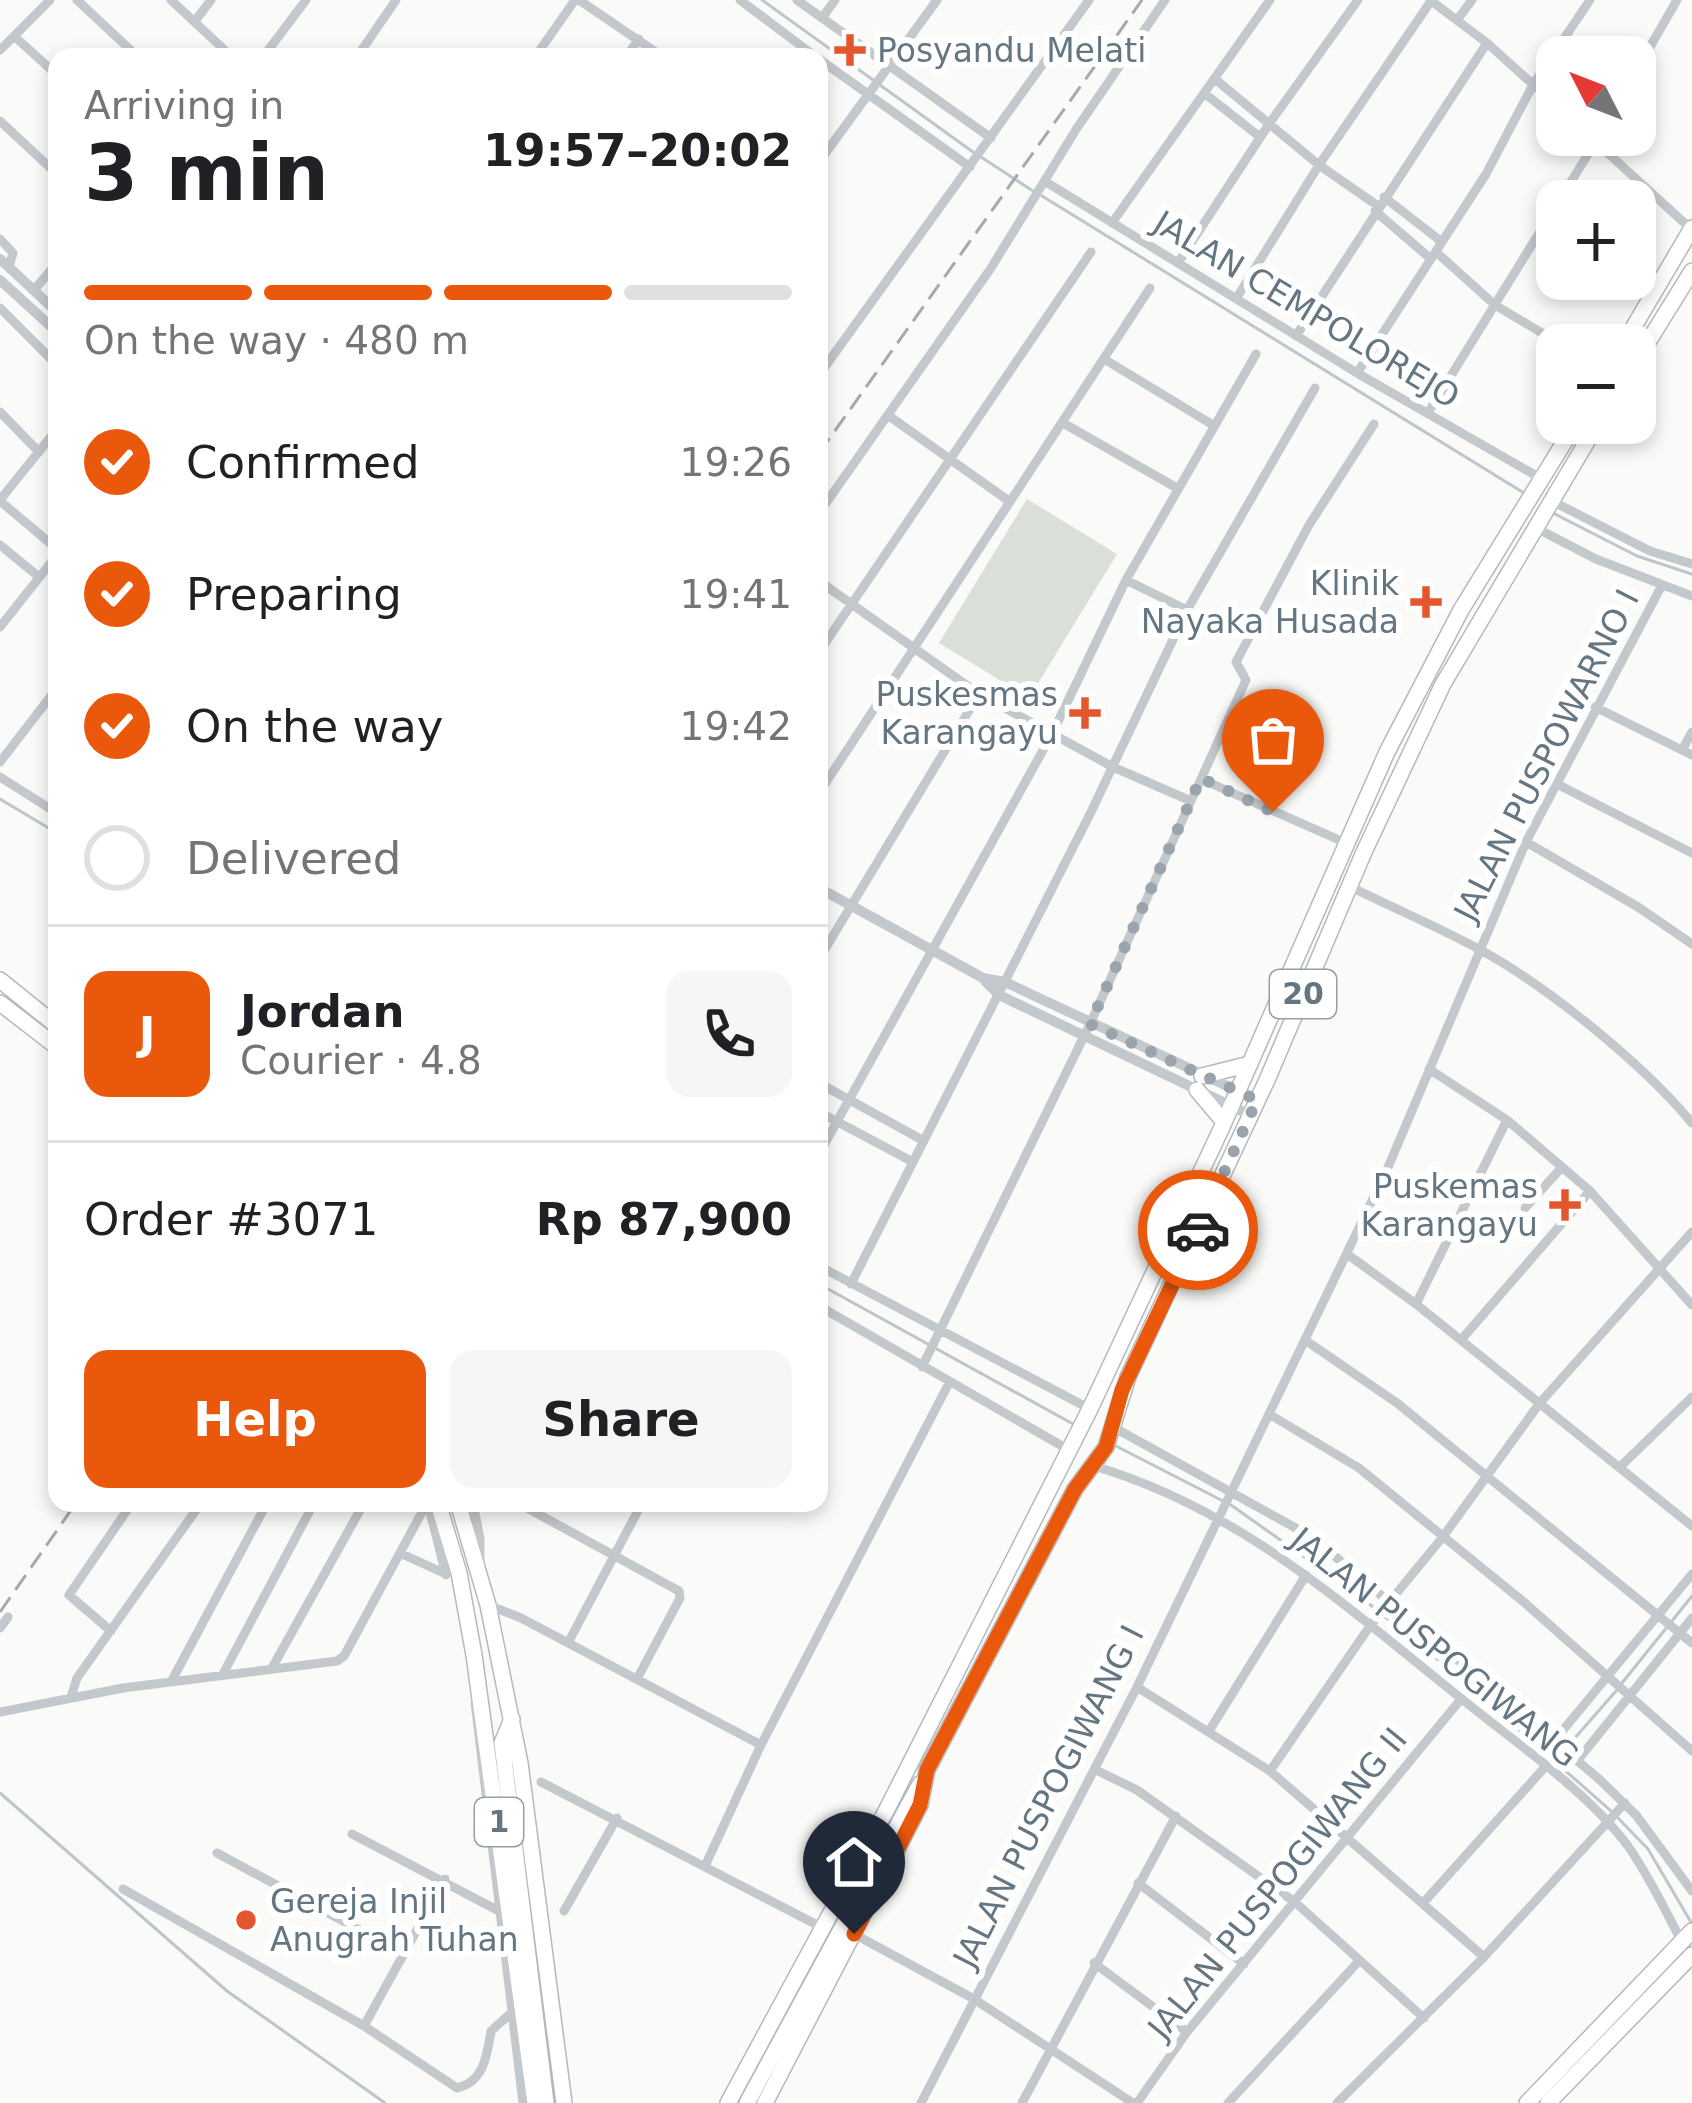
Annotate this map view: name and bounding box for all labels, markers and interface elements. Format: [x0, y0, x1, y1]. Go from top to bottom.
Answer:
place label: Posyandu Melati [877, 31, 1146, 70]
marker: Posyandu Melati [834, 34, 866, 66]
north arrow [1536, 36, 1656, 156]
map controls [1536, 36, 1656, 444]
text: Arriving in [84, 83, 284, 128]
text: 19:57–20:02 [483, 124, 792, 177]
text: 3 min [84, 128, 329, 218]
button: + [1536, 180, 1656, 300]
street label: JALAN CEMPOLOREJO [1145, 202, 1467, 416]
text: On the way · 480 m [84, 318, 469, 363]
button: − [1536, 324, 1656, 444]
icon: check [84, 429, 150, 495]
text: Confirmed [186, 436, 420, 489]
text: 19:26 [680, 440, 792, 485]
icon: check [84, 561, 150, 627]
place label: Klinik Nayaka Husada [1141, 564, 1400, 641]
text: Preparing [186, 568, 402, 621]
text: 19:41 [680, 572, 792, 617]
street label: JALAN PUSPOWARNO I [1445, 583, 1647, 929]
marker: Klinik Nayaka Husada [1410, 586, 1442, 618]
place label: Puskesmas Karangayu [876, 675, 1058, 752]
pin [1222, 689, 1324, 812]
icon: check [84, 693, 150, 759]
marker: Puskesmas Karangayu [1069, 697, 1101, 729]
text: On the way [186, 700, 443, 753]
text: 19:42 [680, 704, 792, 749]
icon: bag [1240, 707, 1306, 773]
text: Delivered [186, 832, 401, 885]
road number: 20 [1270, 970, 1336, 1018]
button: phone [666, 971, 792, 1097]
text: Jordan [240, 985, 404, 1038]
text: J [139, 1007, 155, 1060]
text: Courier · 4.8 [240, 1038, 482, 1083]
place label: Puskemas Karangayu [1360, 1167, 1538, 1244]
courier [1138, 1170, 1258, 1290]
marker: Puskemas Karangayu [1549, 1189, 1581, 1221]
text: Order #3071 [84, 1193, 378, 1246]
text: Rp 87,900 [536, 1193, 792, 1246]
icon: car [1165, 1197, 1231, 1263]
button: Help [84, 1350, 426, 1488]
button: Share [450, 1350, 792, 1488]
street label: JALAN PUSPOGIWANG [1282, 1518, 1586, 1775]
street label: JALAN PUSPOGIWANG I [944, 1619, 1152, 1976]
street label: JALAN PUSPOGIWANG II [1139, 1720, 1415, 2048]
road number: 1 [475, 1798, 523, 1846]
pin [803, 1811, 905, 1934]
icon: home [821, 1829, 887, 1895]
place label: Gereja Injil Anugrah Tuhan [270, 1882, 519, 1959]
marker: Gereja Injil Anugrah Tuhan [233, 1907, 259, 1933]

